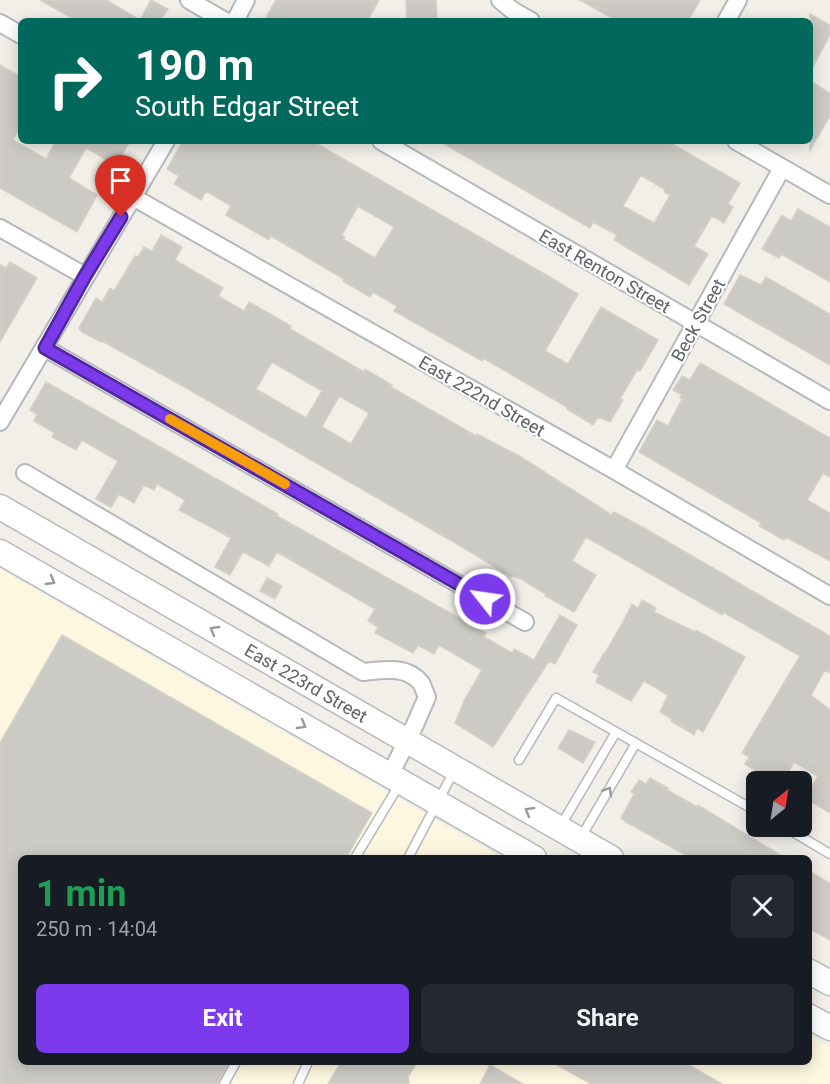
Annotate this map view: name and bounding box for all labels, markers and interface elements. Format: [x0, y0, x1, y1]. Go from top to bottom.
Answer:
text: 190 m [135, 41, 254, 90]
icon: right [36, 42, 114, 120]
text: South Edgar Street [135, 91, 359, 123]
pin [95, 155, 146, 217]
icon: arrive [104, 164, 137, 197]
street label: East Renton Street [536, 225, 674, 317]
street label: Beck Street [667, 275, 729, 365]
street label: East 222nd Street [415, 351, 549, 441]
position arrow [453, 567, 517, 631]
one-way arrow [45, 573, 55, 585]
one-way arrow [210, 626, 220, 637]
street label: East 223rd Street [241, 639, 371, 727]
one-way arrow [296, 718, 306, 729]
north arrow [746, 771, 812, 837]
map controls [746, 771, 812, 837]
one-way arrow [601, 787, 612, 797]
one-way arrow [524, 806, 535, 818]
text: 1 min [36, 873, 127, 915]
button: close [731, 875, 794, 938]
text: 250 m · 14:04 [36, 917, 157, 941]
button: Exit [36, 984, 409, 1053]
button: Share [421, 984, 794, 1053]

